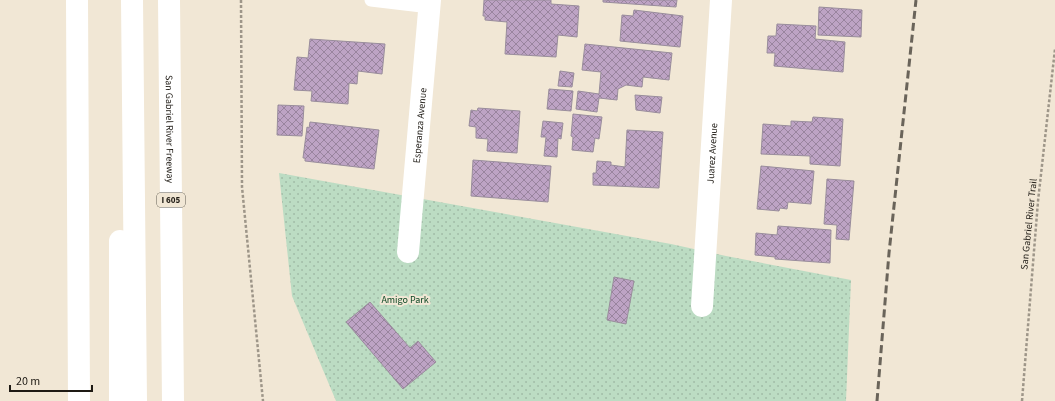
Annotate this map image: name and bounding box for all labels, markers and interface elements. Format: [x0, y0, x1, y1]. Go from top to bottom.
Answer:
street label: San Gabriel River Freeway [162, 75, 177, 184]
street label: Esperanza Avenue [410, 87, 430, 164]
street label: Juarez Avenue [704, 123, 721, 184]
street label: San Gabriel River Trail [1017, 177, 1041, 270]
road number: I 605 [157, 193, 185, 207]
park label: Amigo Park [381, 293, 429, 307]
scale bar [10, 367, 92, 393]
text: 20 m [16, 373, 40, 390]

